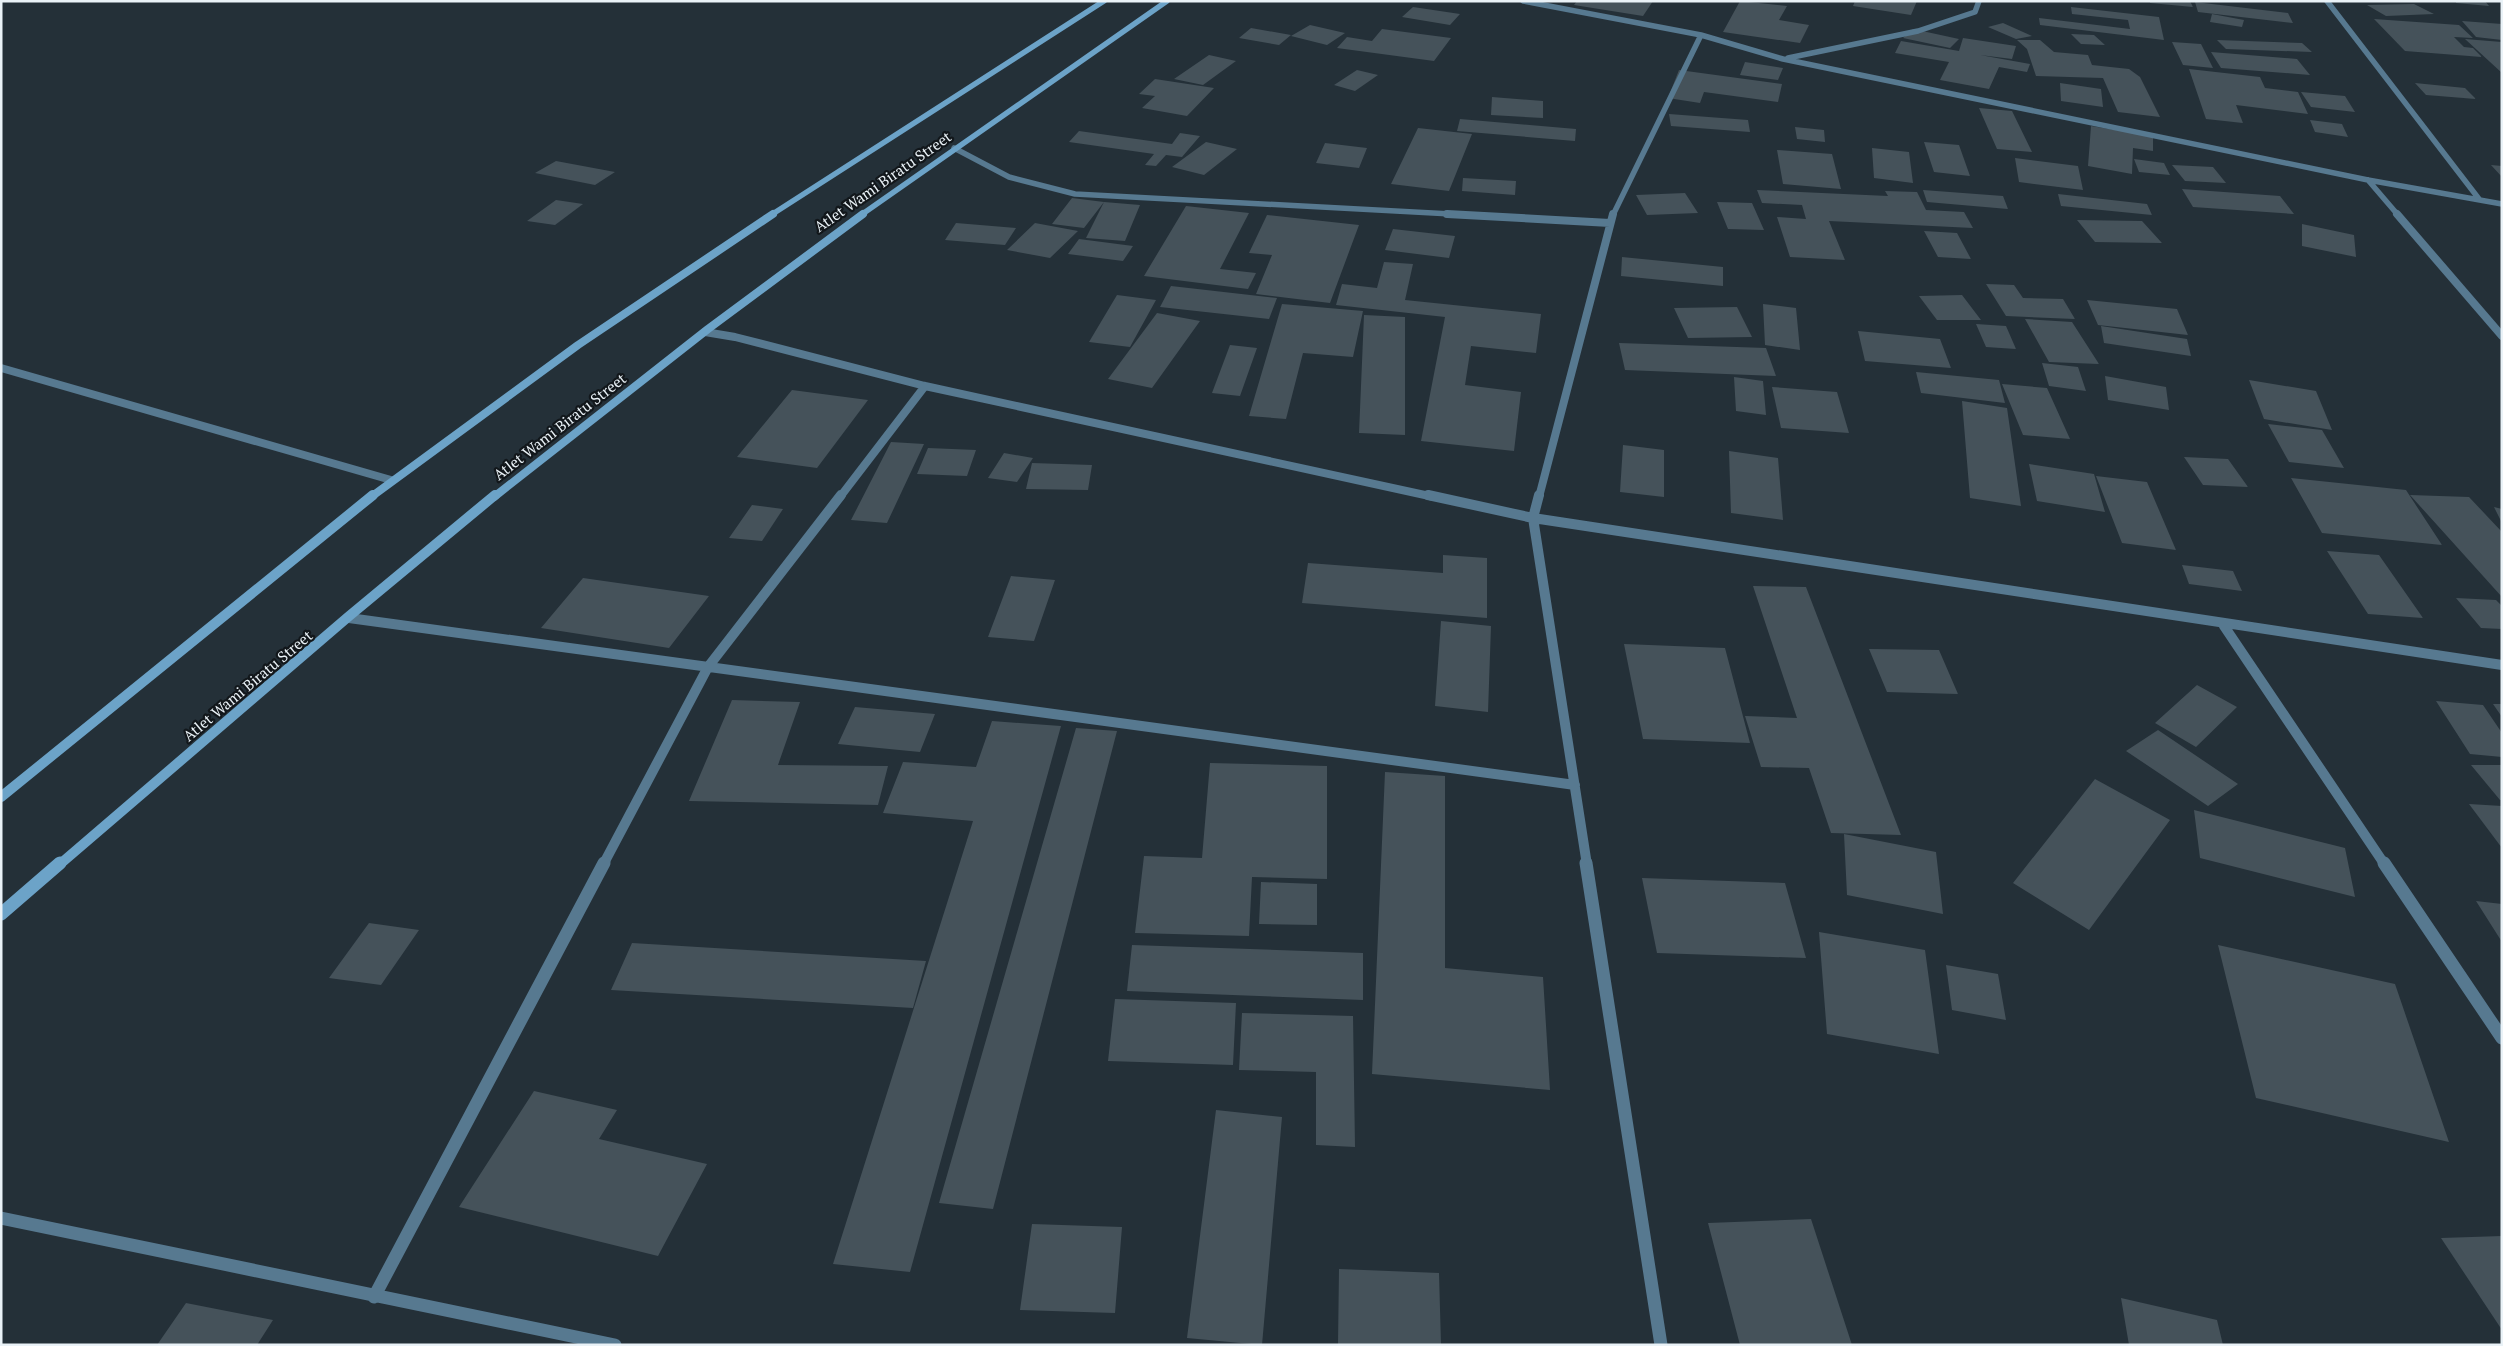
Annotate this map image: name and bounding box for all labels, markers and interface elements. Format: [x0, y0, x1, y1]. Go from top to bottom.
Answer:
street label: Atlet Wami Biratu Street [810, 126, 955, 236]
street label: Atlet Wami Biratu Street [489, 368, 630, 484]
street label: Atlet Wami Biratu Street [178, 625, 317, 745]

